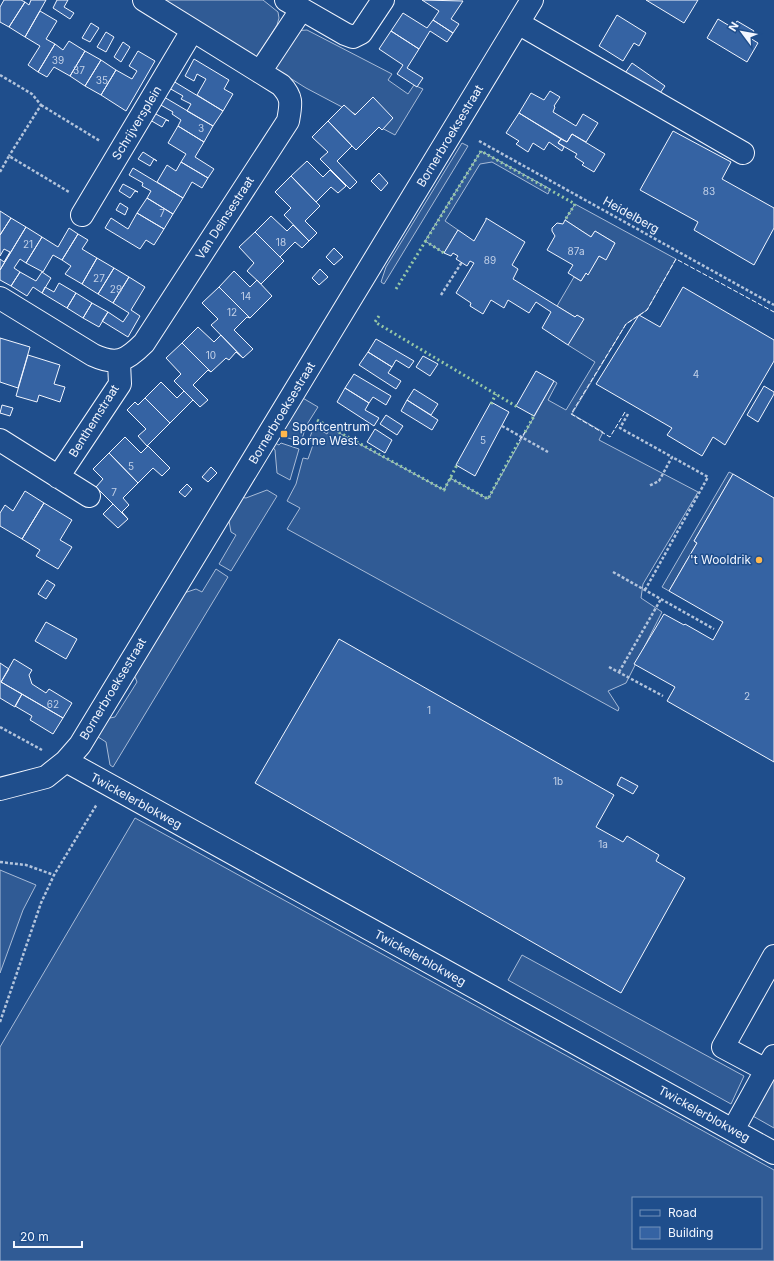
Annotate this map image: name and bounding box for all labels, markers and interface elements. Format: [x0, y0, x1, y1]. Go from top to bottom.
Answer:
north arrow [722, 12, 762, 52]
text: N [725, 19, 742, 34]
house number: 39 [52, 54, 64, 66]
house number: 37 [73, 64, 85, 76]
house number: 35 [96, 74, 108, 86]
street label: Bornerbroeksestraat [413, 82, 486, 190]
street label: Schrijversplein [109, 83, 165, 163]
house number: 3 [198, 122, 204, 134]
street label: Van Deinsestraat [192, 173, 257, 262]
house number: 83 [703, 185, 715, 197]
street label: Heidelberg [600, 193, 662, 236]
house number: 7 [159, 207, 165, 219]
house number: 18 [276, 236, 286, 248]
house number: 21 [23, 238, 33, 250]
house number: 87a [567, 245, 585, 257]
house number: 89 [484, 254, 496, 266]
house number: 27 [93, 272, 105, 284]
house number: 29 [110, 283, 122, 295]
house number: 14 [241, 290, 251, 302]
house number: 12 [227, 306, 237, 318]
house number: 10 [206, 349, 216, 361]
street label: Bornerbroeksestraat [245, 359, 318, 467]
house number: 4 [693, 368, 699, 380]
street label: Benthemstraat [65, 382, 122, 460]
place label: Sportcentrum Borne West [292, 419, 370, 448]
marker: Sportcentrum Borne West [279, 429, 289, 439]
house number: 5 [480, 434, 486, 446]
house number: 5 [128, 460, 134, 472]
house number: 7 [111, 486, 117, 498]
place label: 't Wooldrik [690, 552, 751, 567]
marker: 't Wooldrik [754, 555, 764, 565]
street label: Bornerbroeksestraat [76, 635, 149, 743]
house number: 2 [744, 690, 750, 702]
house number: 62 [47, 698, 59, 710]
house number: 1 [427, 704, 431, 716]
street label: Twickelerblokweg [88, 769, 185, 832]
house number: 1b [553, 775, 563, 787]
house number: 1a [598, 838, 608, 850]
street label: Twickelerblokweg [372, 926, 469, 989]
street label: Twickelerblokweg [656, 1082, 753, 1145]
legend [632, 1197, 762, 1249]
text: Road [668, 1205, 697, 1220]
scale bar [14, 1223, 82, 1249]
text: Building [668, 1225, 713, 1240]
text: 20 m [20, 1229, 49, 1244]

